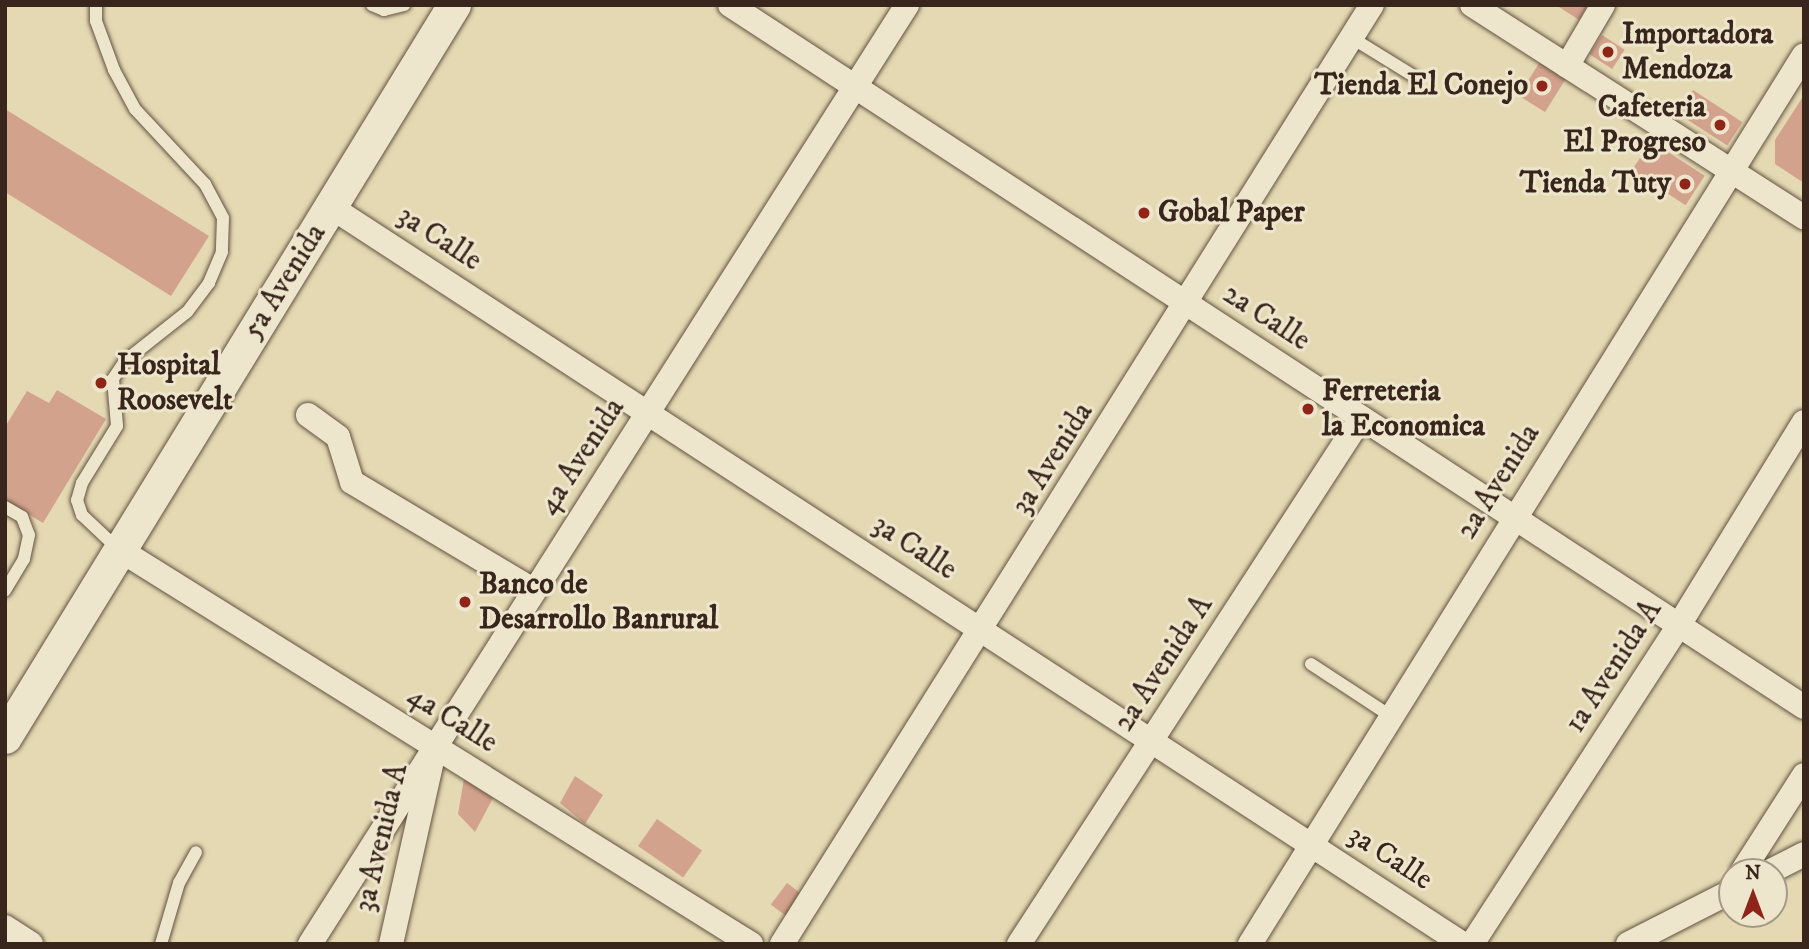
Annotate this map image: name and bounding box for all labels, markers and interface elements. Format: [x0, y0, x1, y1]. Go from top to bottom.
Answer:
place label: Importadora Mendoza [1622, 17, 1773, 88]
marker: Importadora Mendoza [1600, 44, 1616, 60]
place label: Tienda El Conejo [1315, 68, 1528, 104]
marker: Tienda El Conejo [1534, 78, 1550, 94]
place label: Cafeteria El Progreso [1563, 90, 1706, 160]
marker: Cafeteria El Progreso [1712, 117, 1728, 133]
place label: Tienda Tuty [1520, 166, 1671, 202]
marker: Tienda Tuty [1677, 176, 1693, 192]
place label: Gobal Paper [1158, 195, 1305, 231]
street label: 3a Calle [390, 198, 488, 280]
marker: Gobal Paper [1136, 205, 1152, 221]
street label: 5a Avenida [235, 218, 335, 346]
street label: 2a Calle [1216, 277, 1316, 359]
place label: Hospital Roosevelt [117, 348, 232, 418]
marker: Hospital Roosevelt [91, 373, 111, 393]
place label: Ferreteria la Economica [1322, 374, 1485, 444]
street label: 4a Avenida [531, 392, 633, 522]
street label: 3a Avenida [1004, 396, 1102, 522]
marker: Ferreteria la Economica [1300, 401, 1316, 417]
street label: 2a Avenida [1450, 418, 1548, 546]
street label: 3a Calle [865, 507, 963, 589]
place label: Banco de Desarrollo Banrural [479, 567, 718, 638]
street label: 2a Avenida A [1107, 589, 1221, 739]
marker: Banco de Desarrollo Banrural [457, 594, 473, 610]
street label: 1a Avenida A [1558, 594, 1670, 740]
street label: 4a Calle [400, 678, 504, 762]
street label: 3a Avenida A [347, 760, 417, 916]
street label: 3a Calle [1341, 817, 1439, 899]
north arrow [1718, 858, 1788, 928]
text: N [1745, 862, 1761, 885]

